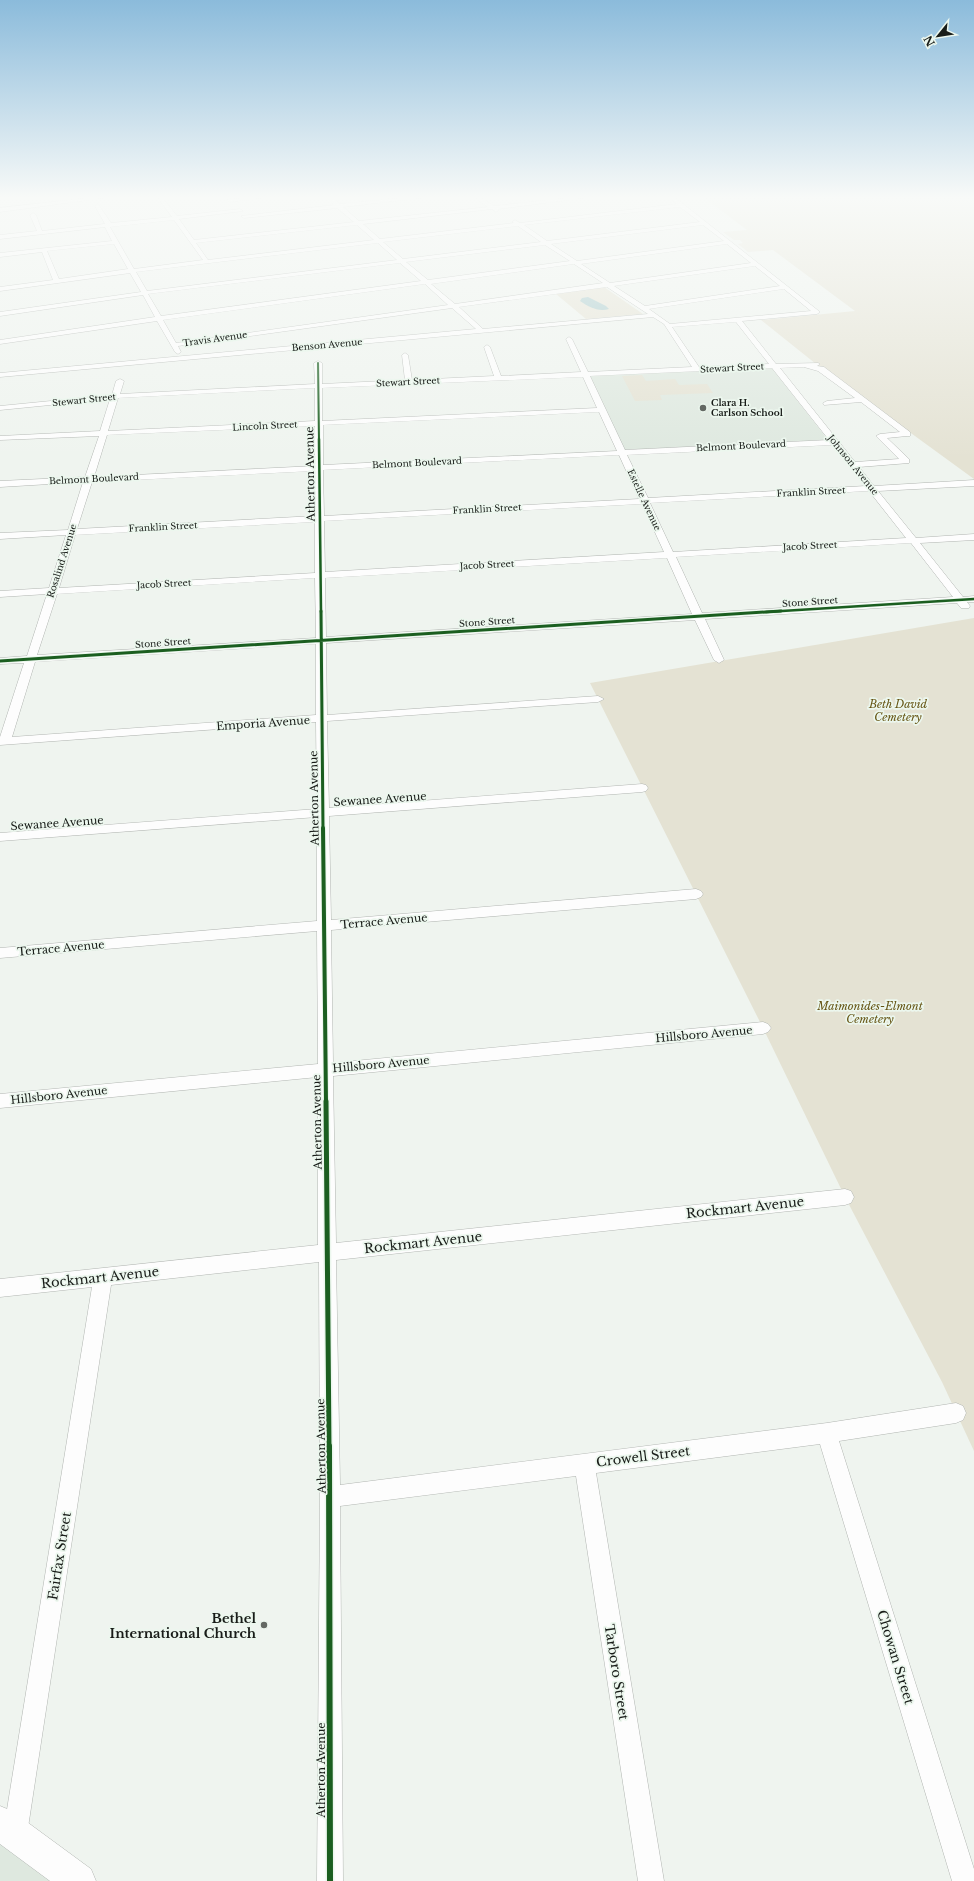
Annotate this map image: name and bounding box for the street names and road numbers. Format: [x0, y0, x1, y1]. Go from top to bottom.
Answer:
street label: Travis Avenue [182, 329, 248, 348]
street label: Benson Avenue [291, 336, 363, 353]
street label: Stewart Street [700, 360, 765, 375]
street label: Stewart Street [376, 374, 441, 389]
street label: Stewart Street [51, 391, 117, 408]
street label: Lincoln Street [232, 418, 298, 433]
street label: Atherton Avenue [302, 426, 318, 523]
street label: Johnson Avenue [825, 432, 881, 497]
street label: Belmont Boulevard [696, 438, 786, 453]
street label: Belmont Boulevard [372, 455, 462, 470]
street label: Estelle Avenue [625, 467, 664, 532]
street label: Belmont Boulevard [49, 471, 139, 486]
street label: Franklin Street [776, 484, 846, 499]
street label: Franklin Street [452, 501, 522, 516]
street label: Franklin Street [128, 519, 198, 534]
street label: Rosalind Avenue [44, 523, 79, 599]
street label: Jacob Street [781, 539, 838, 552]
street label: Jacob Street [458, 558, 515, 571]
street label: Jacob Street [135, 577, 192, 590]
street label: Stone Street [782, 594, 839, 609]
street label: Stone Street [459, 614, 516, 629]
street label: Stone Street [135, 635, 192, 650]
street label: Emporia Avenue [216, 713, 310, 733]
street label: Atherton Avenue [306, 750, 322, 847]
street label: Sewanee Avenue [333, 789, 427, 809]
street label: Sewanee Avenue [10, 813, 104, 833]
street label: Terrace Avenue [340, 910, 428, 932]
street label: Terrace Avenue [17, 937, 105, 959]
street label: Hillsboro Avenue [655, 1023, 753, 1045]
street label: Hillsboro Avenue [332, 1053, 430, 1075]
street label: Atherton Avenue [309, 1074, 325, 1171]
street label: Hillsboro Avenue [10, 1083, 108, 1107]
street label: Rockmart Avenue [685, 1193, 805, 1222]
street label: Rockmart Avenue [363, 1228, 483, 1257]
street label: Rockmart Avenue [40, 1263, 160, 1292]
street label: Atherton Avenue [313, 1398, 329, 1495]
street label: Crowell Street [595, 1442, 691, 1471]
street label: Fairfax Street [44, 1511, 75, 1601]
street label: Chowan Street [873, 1608, 918, 1706]
street label: Tarboro Street [601, 1623, 632, 1721]
street label: Atherton Avenue [314, 1722, 328, 1819]

